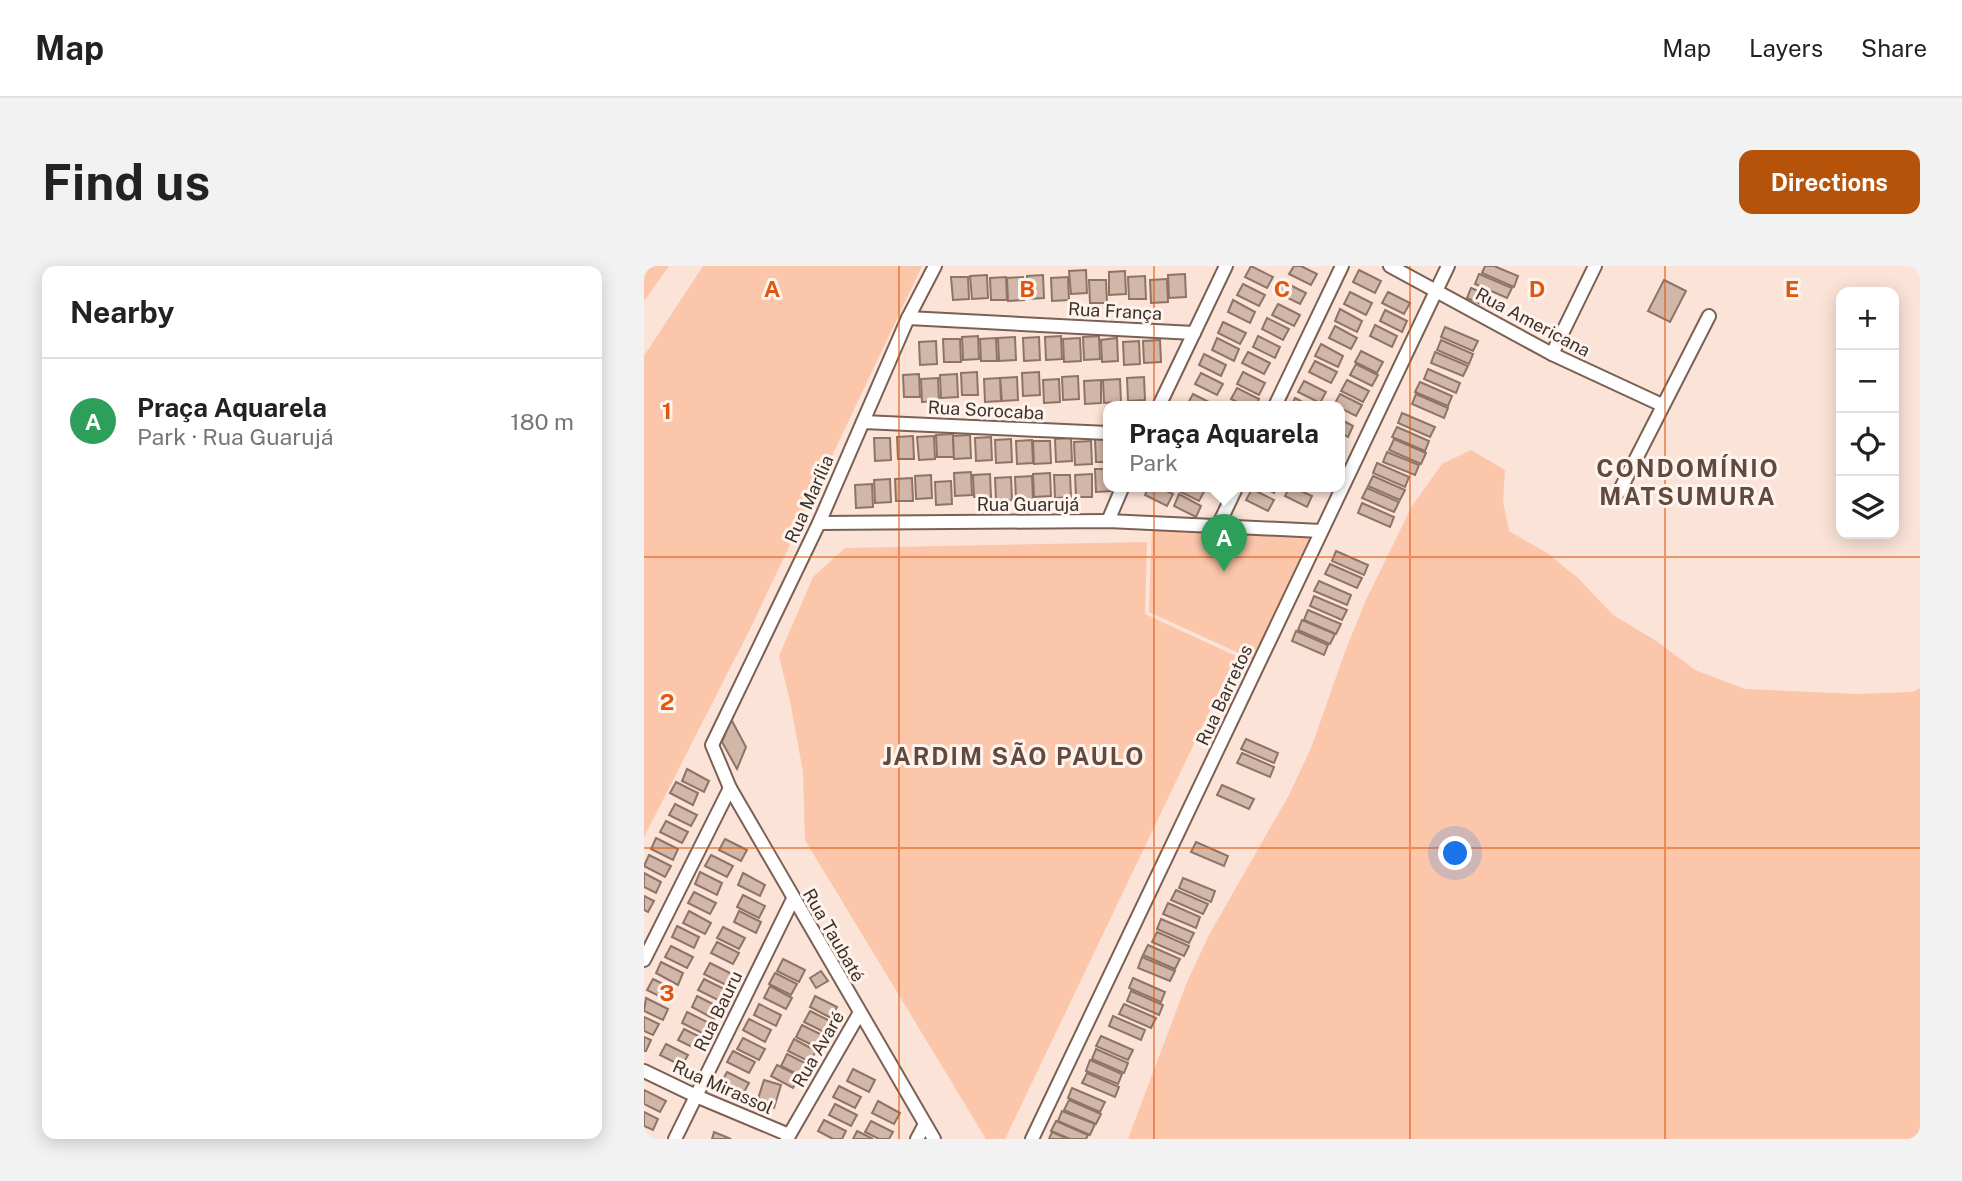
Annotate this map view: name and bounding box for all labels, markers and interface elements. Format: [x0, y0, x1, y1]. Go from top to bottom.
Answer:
text: Map [35, 29, 104, 67]
text: Map [1662, 34, 1711, 62]
text: Layers [1749, 34, 1823, 62]
text: Share [1861, 34, 1927, 62]
button: Directions [1739, 150, 1920, 214]
text: Find us [42, 153, 210, 211]
text: A [764, 275, 781, 302]
text: B [1019, 275, 1035, 302]
text: C [1274, 275, 1290, 302]
text: D [1529, 275, 1545, 302]
text: E [1785, 275, 1799, 302]
street label: Rua Americana [1472, 283, 1594, 361]
map controls [1836, 287, 1899, 539]
button: + [1836, 287, 1899, 350]
text: Nearby [70, 294, 174, 330]
street label: Rua França [1067, 298, 1163, 324]
button: − [1836, 350, 1899, 413]
text: Praça Aquarela [137, 392, 327, 423]
street label: Rua Sorocaba [927, 396, 1045, 424]
text: 1 [662, 397, 672, 424]
popup [1103, 401, 1345, 492]
text: A [85, 408, 101, 435]
text: 180 m [510, 408, 574, 435]
button: locate [1836, 413, 1899, 476]
text: Praça Aquarela [1129, 418, 1319, 449]
text: Park · Rua Guarujá [137, 423, 333, 450]
text: Park [1129, 449, 1178, 476]
street label: Rua Marília [780, 452, 838, 546]
district label: CONDOMÍNIO MATSUMURA [1596, 454, 1780, 510]
button: layers [1836, 476, 1899, 539]
street label: Rua Guarujá [977, 494, 1079, 515]
pin: A [1201, 514, 1247, 572]
street label: Rua Barretos [1192, 641, 1256, 749]
text: 2 [660, 688, 674, 715]
district label: JARDIM SÃO PAULO [883, 741, 1145, 770]
your location [1438, 836, 1472, 870]
street label: Rua Taubaté [799, 885, 869, 985]
street label: Rua Bauru [690, 967, 746, 1055]
text: 3 [659, 979, 675, 1006]
street label: Rua Avaré [788, 1007, 848, 1091]
street label: Rua Mirassol [670, 1056, 776, 1118]

